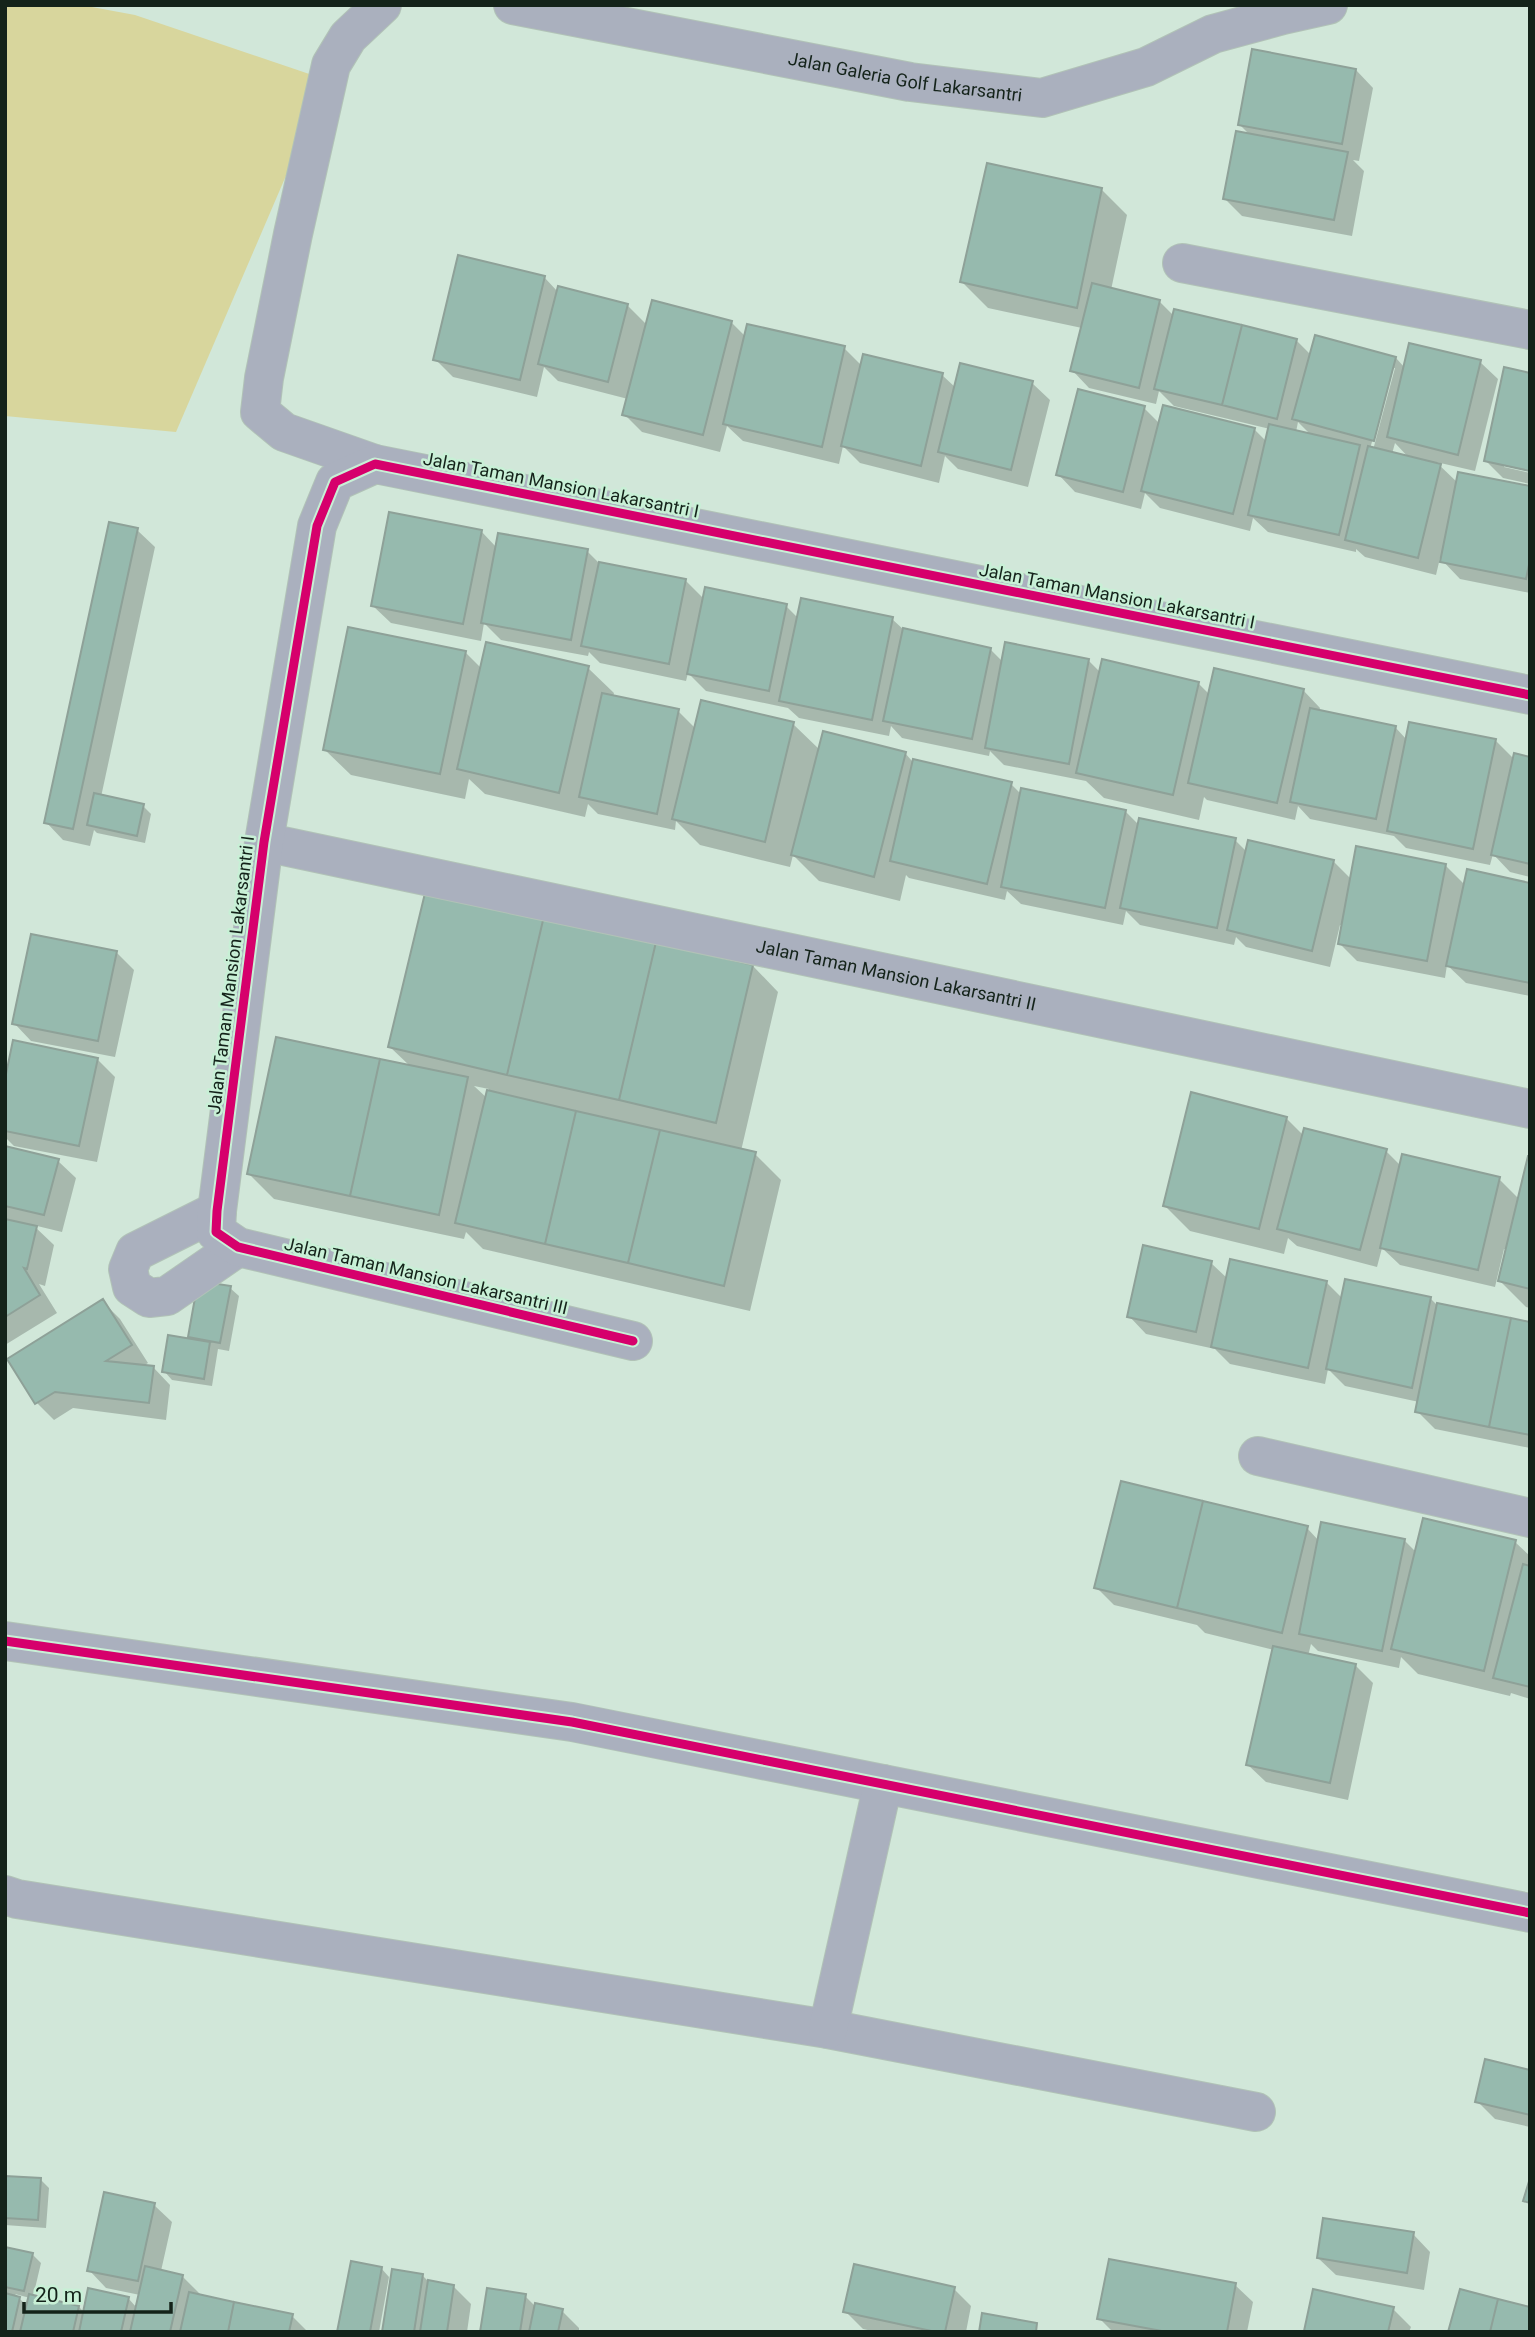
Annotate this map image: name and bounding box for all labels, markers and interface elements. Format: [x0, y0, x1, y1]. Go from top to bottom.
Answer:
street label: Jalan Galeria Golf Lakarsantri [787, 48, 1023, 106]
street label: Jalan Taman Mansion Lakarsantri I [421, 447, 701, 522]
street label: Jalan Taman Mansion Lakarsantri I [977, 558, 1257, 633]
street label: Jalan Taman Mansion Lakarsantri I [203, 834, 258, 1115]
street label: Jalan Taman Mansion Lakarsantri II [754, 935, 1038, 1015]
street label: Jalan Taman Mansion Lakarsantri III [282, 1233, 570, 1318]
scale bar [24, 2270, 172, 2314]
text: 20 m [35, 2283, 82, 2307]

